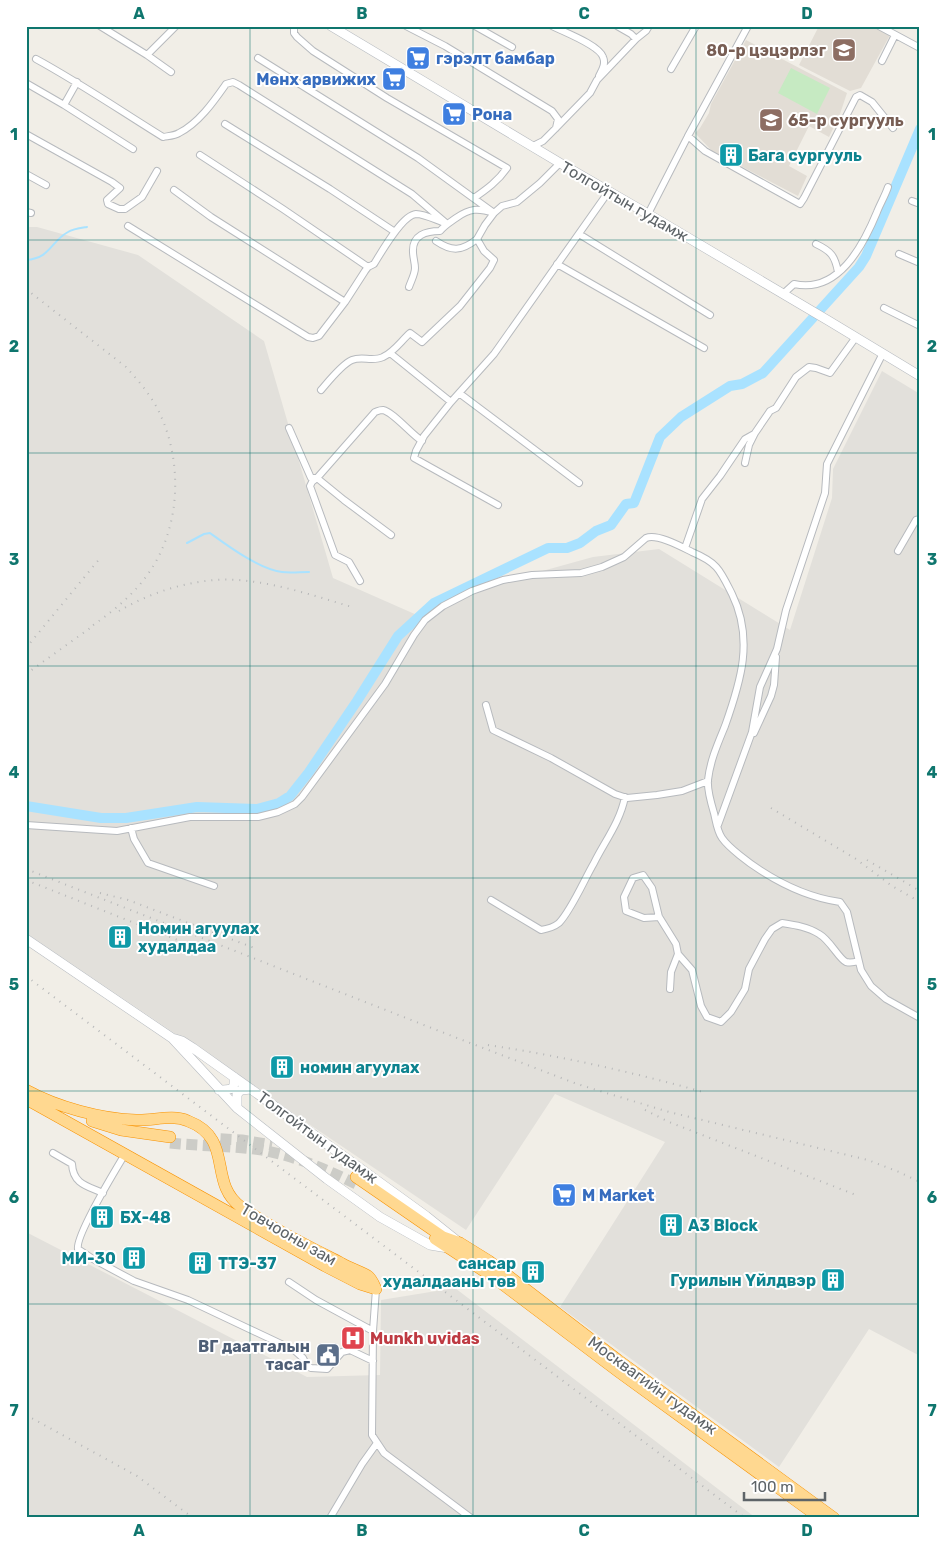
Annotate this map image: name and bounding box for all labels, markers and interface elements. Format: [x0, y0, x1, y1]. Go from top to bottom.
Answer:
text: A [133, 4, 145, 23]
text: B [356, 4, 368, 23]
text: C [578, 4, 590, 23]
text: D [801, 4, 813, 23]
school or university icon: 80-р цэцэрлэг [831, 37, 857, 63]
place label: 80-р цэцэрлэг [706, 41, 827, 60]
supermarket icon: гэрэлт бамбар [405, 45, 431, 71]
place label: гэрэлт бамбар [436, 49, 555, 68]
supermarket icon: Мөнх арвижих [381, 66, 407, 92]
place label: Мөнх арвижих [256, 70, 377, 89]
supermarket icon: Рона [441, 101, 467, 127]
place label: Рона [472, 105, 512, 124]
school or university icon: 65-р сургууль [758, 107, 784, 133]
place label: 65-р сургууль [788, 111, 904, 130]
text: 1 [10, 125, 18, 144]
text: 1 [928, 125, 936, 144]
building icon: Бага сургууль [718, 142, 744, 168]
place label: Бага сургууль [748, 146, 862, 165]
street label: Толгойтын гудамж [558, 157, 692, 246]
text: 2 [9, 337, 19, 356]
text: 2 [927, 337, 937, 356]
text: 3 [9, 550, 19, 569]
text: 3 [927, 550, 937, 569]
text: 4 [9, 763, 20, 782]
text: 4 [927, 763, 938, 782]
place label: Номин агуулах худалдаа [138, 919, 260, 956]
building icon: Номин агуулах худалдаа [107, 924, 133, 950]
text: 5 [9, 975, 19, 994]
text: 5 [927, 975, 937, 994]
building icon: номин агуулах [269, 1054, 295, 1080]
place label: номин агуулах [300, 1058, 420, 1077]
street label: Толгойтын гудамж [254, 1087, 382, 1188]
supermarket icon: М Market [551, 1182, 577, 1208]
place label: М Market [582, 1186, 655, 1205]
text: 6 [9, 1188, 19, 1207]
text: 6 [927, 1188, 937, 1207]
street label: Товчооны зам [237, 1199, 340, 1270]
building icon: БХ-48 [89, 1204, 115, 1230]
place label: БХ-48 [120, 1208, 171, 1227]
building icon: A3 Block [658, 1212, 684, 1238]
place label: A3 Block [688, 1216, 758, 1235]
building icon: МИ-30 [121, 1245, 147, 1271]
place label: МИ-30 [61, 1249, 116, 1268]
building icon: ТТЭ-37 [187, 1250, 213, 1276]
place label: ТТЭ-37 [218, 1254, 276, 1273]
place label: сансар худалдааны төв [383, 1254, 516, 1291]
building icon: сансар худалдааны төв [520, 1259, 546, 1285]
building icon: Гурилын Үйлдвэр [820, 1267, 846, 1293]
place label: Гурилын Үйлдвэр [670, 1271, 816, 1290]
hospital icon: Munkh uvidas [340, 1325, 366, 1351]
place label: Munkh uvidas [370, 1329, 480, 1348]
street label: Москвагийн гудамж [584, 1332, 721, 1439]
place label: ВГ даатгалын тасаг [198, 1337, 311, 1374]
public building icon: ВГ даатгалын тасаг [315, 1342, 341, 1368]
text: 7 [9, 1401, 19, 1420]
text: 7 [927, 1401, 937, 1420]
scale bar [744, 1469, 825, 1501]
text: 100 m [751, 1478, 793, 1496]
text: A [133, 1521, 145, 1540]
text: B [356, 1521, 368, 1540]
text: C [578, 1521, 590, 1540]
text: D [801, 1521, 813, 1540]

